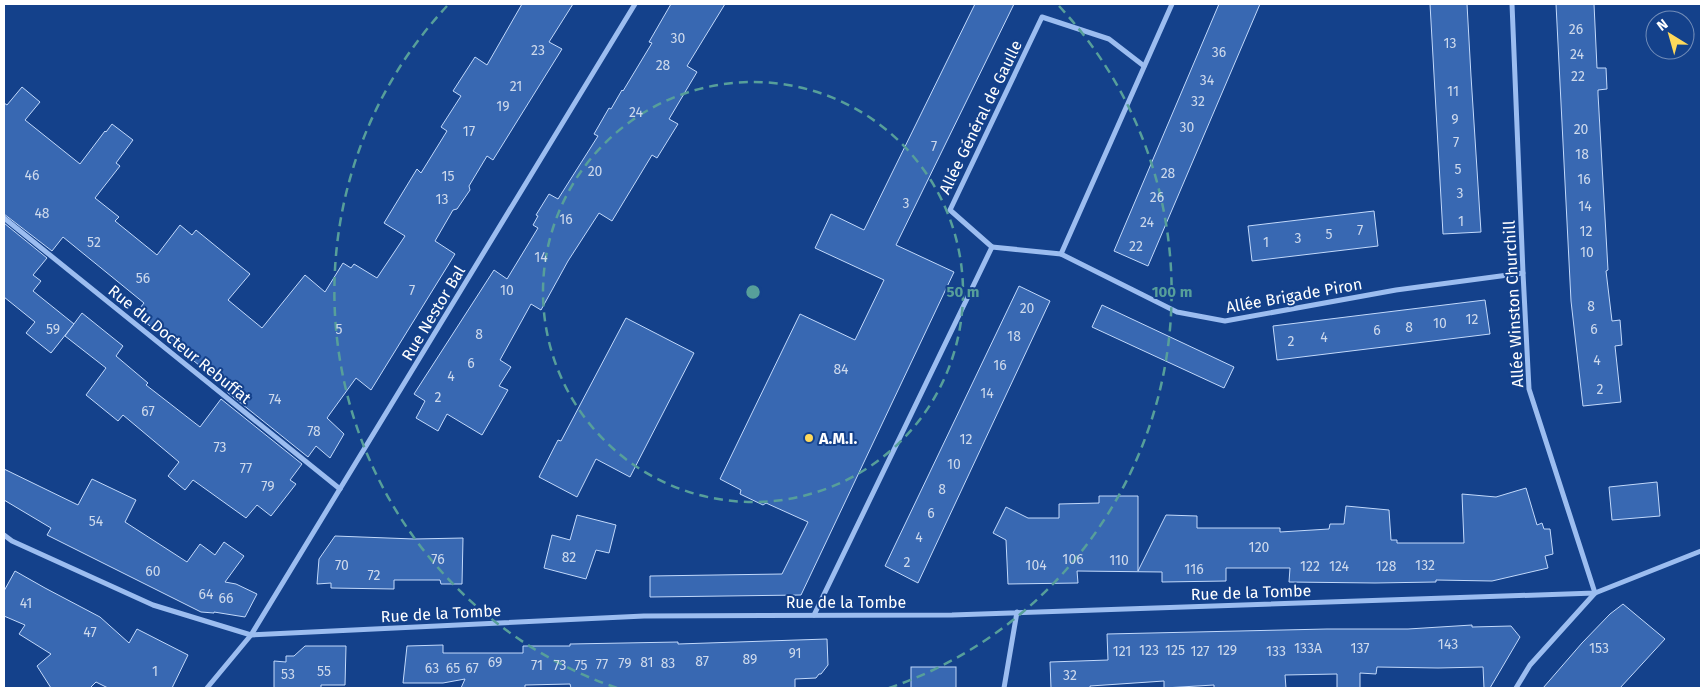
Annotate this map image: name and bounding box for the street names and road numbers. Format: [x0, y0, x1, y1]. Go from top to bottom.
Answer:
street label: Allée Général de Gaulle [935, 37, 1026, 197]
street label: Allée Winston Churchill [1500, 220, 1527, 388]
street label: Rue Nestor Bal [398, 262, 469, 364]
street label: Allée Brigade Piron [1224, 274, 1364, 317]
street label: Rue du Docteur Rebuffat [104, 281, 255, 408]
street label: Rue de la Tombe [1190, 581, 1312, 604]
street label: Rue de la Tombe [786, 593, 906, 612]
street label: Rue de la Tombe [380, 601, 502, 626]

